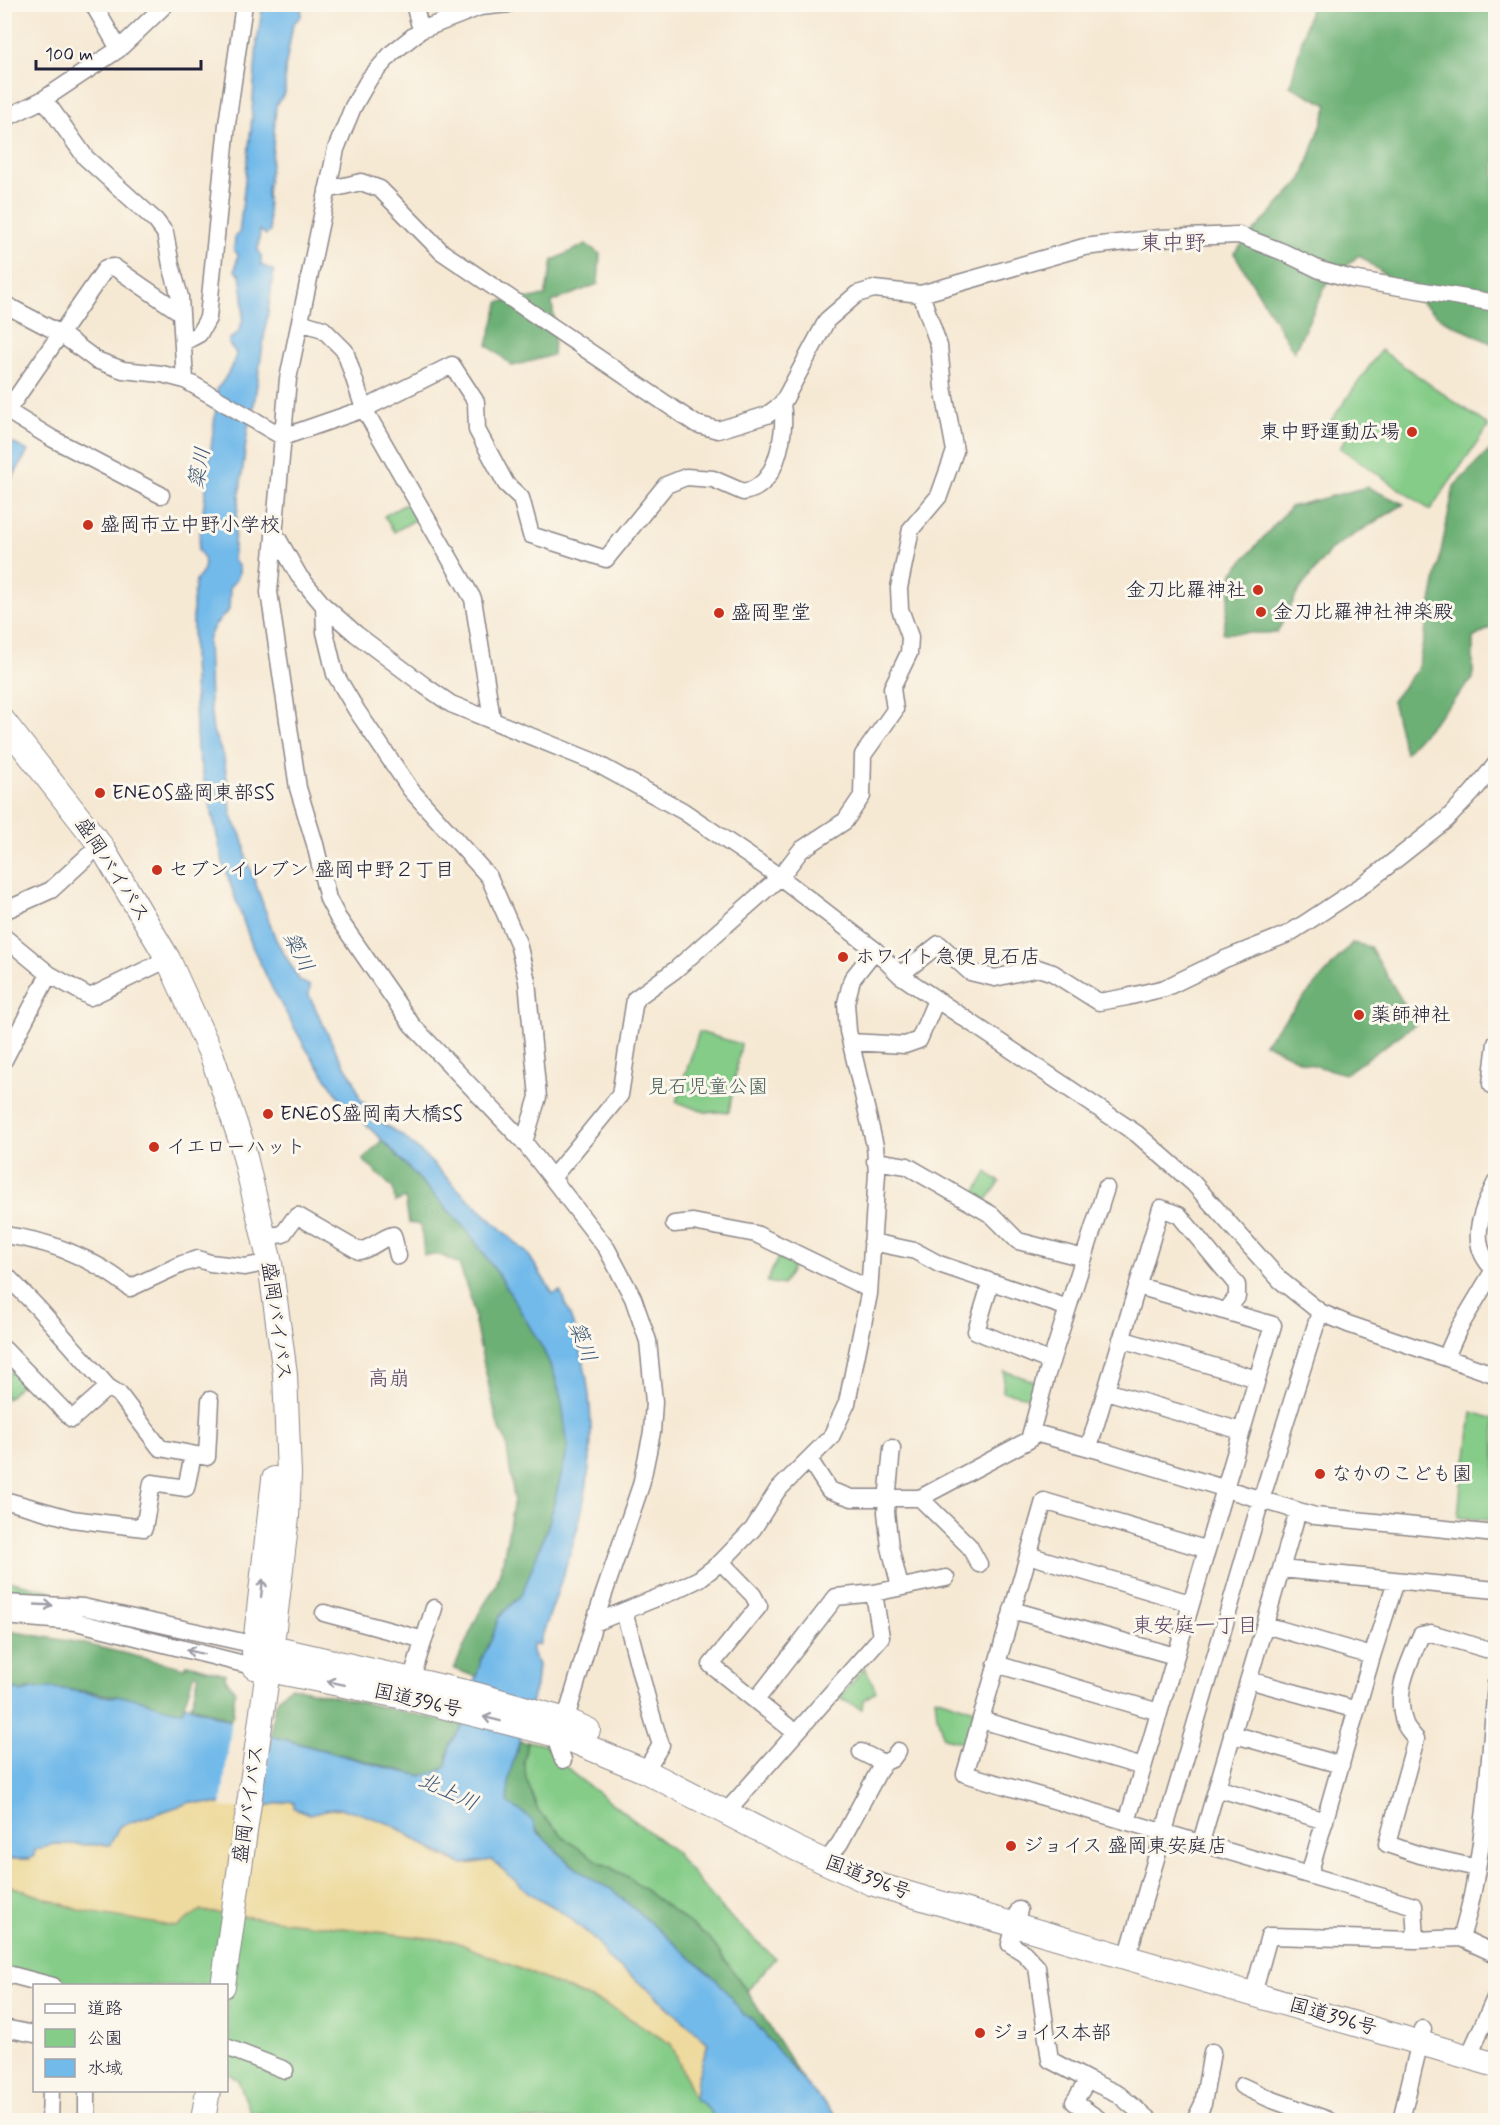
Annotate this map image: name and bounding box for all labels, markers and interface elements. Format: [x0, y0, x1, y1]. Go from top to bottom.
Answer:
scale bar [36, 33, 201, 71]
text: 100 m [45, 43, 93, 67]
district label: 東中野 [1140, 230, 1206, 258]
place label: 東中野運動広場 [1260, 419, 1400, 446]
marker: 東中野運動広場 [1405, 425, 1419, 439]
water label: 簗川 [183, 445, 217, 491]
place label: 盛岡市立中野小学校 [100, 512, 280, 539]
marker: 盛岡市立中野小学校 [81, 518, 95, 532]
place label: 金刀比羅神社 [1126, 577, 1246, 604]
marker: 金刀比羅神社 [1251, 583, 1265, 597]
place label: 金刀比羅神社神楽殿 [1273, 599, 1453, 626]
place label: 盛岡聖堂 [731, 600, 811, 627]
marker: 金刀比羅神社神楽殿 [1254, 605, 1268, 619]
marker: 盛岡聖堂 [712, 606, 726, 620]
place label: ENEOS盛岡東部SS [112, 780, 275, 807]
marker: ENEOS盛岡東部SS [93, 786, 107, 800]
street label: 盛岡バイパス [68, 812, 156, 928]
place label: セブンイレブン 盛岡中野２丁目 [169, 857, 454, 884]
marker: セブンイレブン 盛岡中野２丁目 [150, 863, 164, 877]
water label: 簗川 [276, 927, 320, 977]
place label: ホワイト急便 見石店 [855, 944, 1040, 971]
marker: ホワイト急便 見石店 [836, 950, 850, 964]
place label: 薬師神社 [1371, 1002, 1451, 1029]
marker: 薬師神社 [1352, 1008, 1366, 1022]
park label: 見石児童公園 [648, 1074, 768, 1101]
place label: ENEOS盛岡南大橋SS [280, 1101, 463, 1128]
marker: ENEOS盛岡南大橋SS [261, 1107, 275, 1121]
place label: イエローハット [166, 1134, 306, 1161]
marker: イエローハット [147, 1140, 161, 1154]
street label: 盛岡バイパス [254, 1260, 298, 1382]
water label: 簗川 [561, 1317, 603, 1367]
district label: 高崩 [368, 1365, 410, 1393]
place label: なかのこども園 [1332, 1461, 1472, 1488]
marker: なかのこども園 [1313, 1467, 1327, 1481]
one-way arrow [257, 1578, 268, 1598]
one-way arrow [33, 1600, 53, 1611]
district label: 東安庭一丁目 [1132, 1612, 1258, 1640]
one-way arrow [186, 1645, 205, 1657]
one-way arrow [327, 1677, 346, 1688]
street label: 国道396号 [371, 1678, 465, 1724]
one-way arrow [483, 1712, 502, 1724]
street label: 盛岡バイパス [227, 1743, 271, 1865]
water label: 北上川 [414, 1766, 482, 1818]
place label: ジョイス 盛岡東安庭店 [1023, 1833, 1228, 1860]
marker: ジョイス 盛岡東安庭店 [1004, 1839, 1018, 1853]
street label: 国道396号 [821, 1849, 915, 1907]
legend [33, 1984, 228, 2092]
street label: 国道396号 [1286, 1992, 1380, 2042]
text: 道路 [87, 1997, 123, 2021]
place label: ジョイス本部 [992, 2020, 1111, 2047]
marker: ジョイス本部 [973, 2026, 987, 2040]
text: 公園 [87, 2027, 123, 2051]
text: 水域 [87, 2057, 123, 2081]

